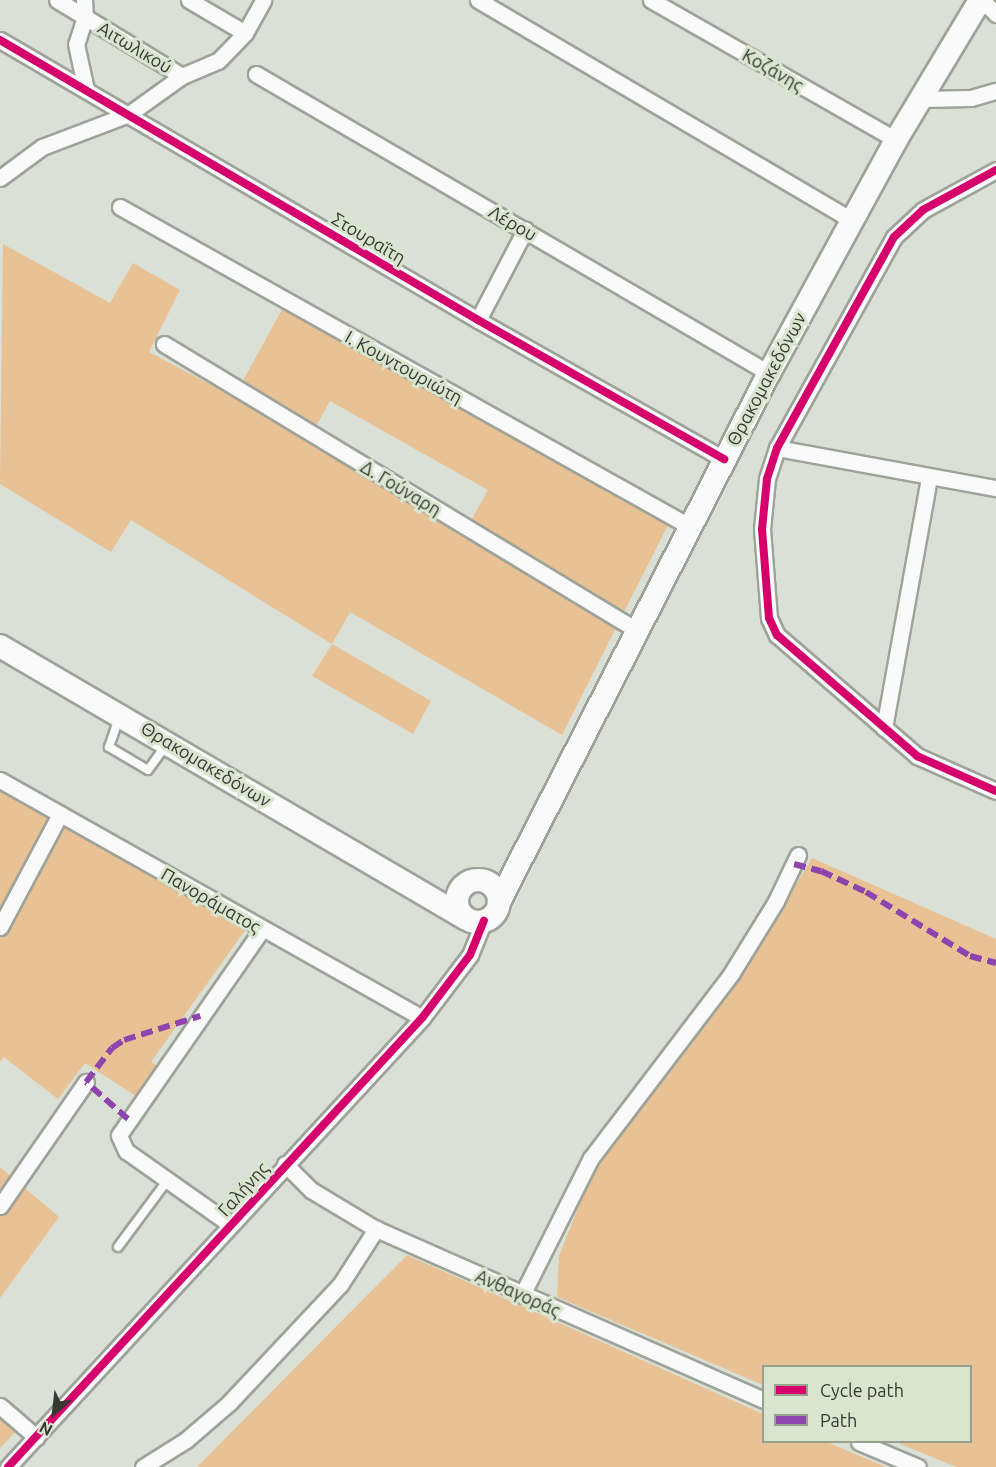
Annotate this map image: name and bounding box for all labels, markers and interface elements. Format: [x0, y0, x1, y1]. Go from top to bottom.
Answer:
street label: Αιτωλικού [94, 16, 176, 78]
street label: Κοζάνης [739, 44, 807, 96]
street label: Λέρου [485, 201, 541, 245]
street label: Στουραΐτη [328, 208, 410, 268]
street label: Θρακομακεδόνων [722, 309, 810, 449]
street label: Ι. Κουντουριώτη [342, 326, 466, 408]
street label: Δ. Γούναρη [357, 456, 445, 520]
street label: Θρακομακεδόνων [137, 717, 275, 811]
street label: Πανοράματος [157, 863, 265, 937]
street label: Γαλήνης [213, 1157, 273, 1221]
street label: Ανθαγοράς [472, 1265, 564, 1321]
legend [762, 1365, 972, 1443]
text: Cycle path [820, 1380, 904, 1400]
north arrow [24, 1383, 84, 1443]
text: Path [820, 1410, 857, 1430]
text: N [36, 1418, 55, 1440]

